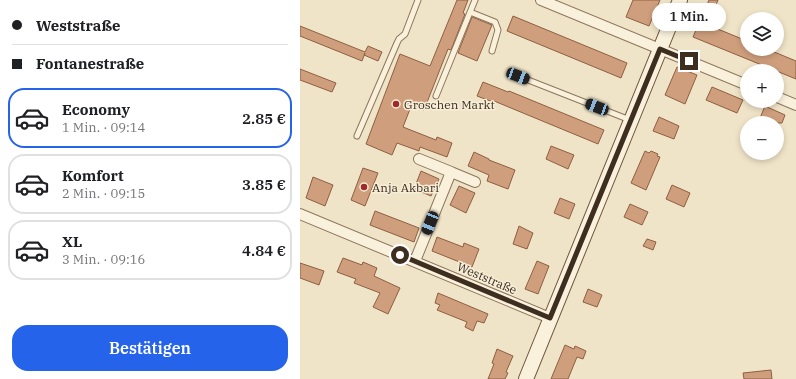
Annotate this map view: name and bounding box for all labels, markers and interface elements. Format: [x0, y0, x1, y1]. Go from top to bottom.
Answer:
callout: 1 Min. [652, 3, 726, 31]
text: 1 Min. [670, 8, 708, 25]
map controls [740, 12, 784, 160]
button: layers [740, 12, 784, 56]
text: Weststraße [36, 16, 121, 35]
route end [680, 52, 698, 70]
text: Fontanestraße [36, 54, 144, 73]
button: + [740, 64, 784, 108]
car [505, 66, 531, 86]
place label: Groschen Markt [404, 97, 495, 112]
car [584, 97, 610, 117]
marker: Groschen Markt [391, 99, 401, 109]
icon: car [14, 100, 50, 136]
text: Economy [62, 100, 130, 119]
text: 2.85 € [242, 109, 286, 128]
button: − [740, 116, 784, 160]
text: 1 Min. · 09:14 [62, 119, 145, 136]
icon: car [14, 166, 50, 202]
text: Komfort [62, 166, 124, 185]
text: 3.85 € [242, 175, 286, 194]
place label: Anja Akbari [372, 180, 439, 195]
marker: Anja Akbari [359, 182, 369, 192]
text: 2 Min. · 09:15 [62, 185, 145, 202]
car [420, 210, 440, 236]
icon: car [14, 232, 50, 268]
text: XL [62, 232, 82, 251]
text: 4.84 € [242, 241, 286, 260]
route start [391, 246, 409, 264]
text: 3 Min. · 09:16 [62, 251, 145, 268]
street label: Weststraße [455, 259, 519, 297]
button: Bestätigen [12, 325, 288, 371]

